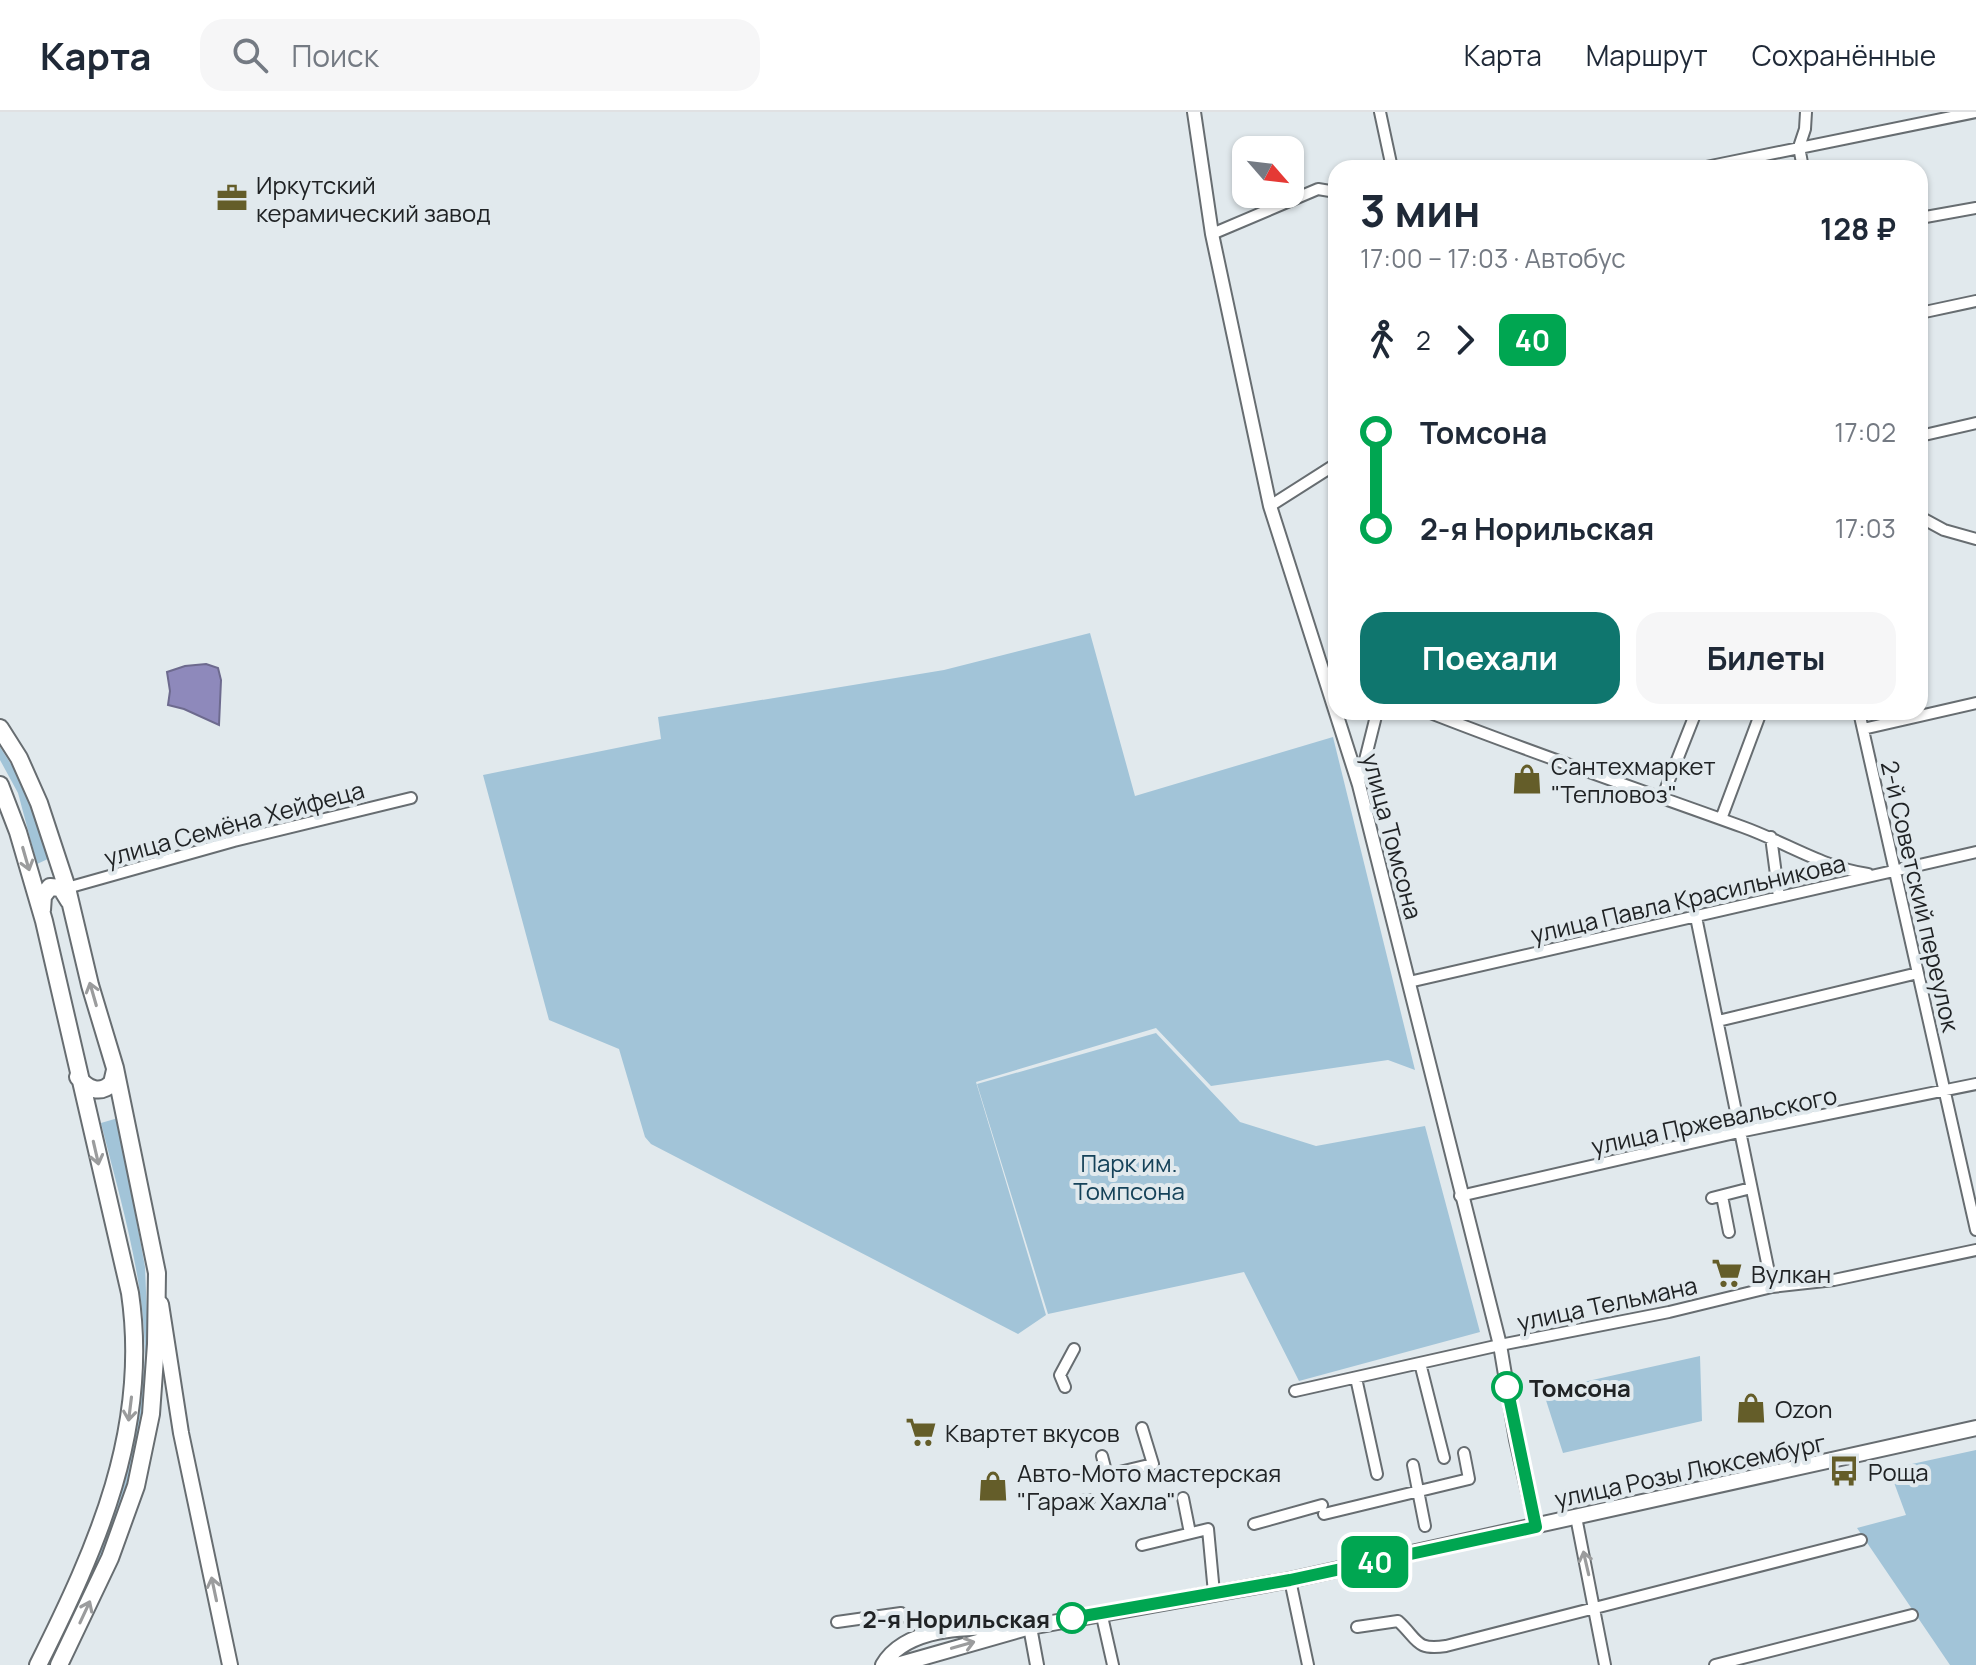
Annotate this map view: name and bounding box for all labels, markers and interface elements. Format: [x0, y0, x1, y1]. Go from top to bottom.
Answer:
search box [200, 19, 760, 91]
text: Карта [40, 29, 152, 81]
icon: search [228, 33, 272, 77]
text: Поиск [292, 35, 379, 76]
text: Карта [1464, 36, 1542, 74]
text: Маршрут [1586, 36, 1708, 74]
text: Сохранённые [1752, 36, 1936, 74]
north arrow [1232, 136, 1304, 208]
map controls [1232, 136, 1304, 208]
place label: Иркутский керамический завод [256, 168, 491, 229]
text: 3 мин [1360, 180, 1480, 240]
office icon: Иркутский керамический завод [215, 181, 249, 215]
text: 128 ₽ [1820, 208, 1896, 249]
text: 17:00 – 17:03 · Автобус [1360, 240, 1626, 276]
icon: walk [1360, 318, 1404, 362]
icon: forward [1443, 318, 1487, 362]
text: 40 [1515, 321, 1550, 359]
text: 2 [1416, 322, 1431, 358]
text: Томсона [1420, 412, 1547, 453]
text: 17:02 [1834, 414, 1896, 450]
text: 2-я Норильская [1420, 508, 1654, 549]
text: 17:03 [1835, 510, 1896, 546]
button: Поехали [1360, 612, 1620, 704]
button: Билеты [1636, 612, 1896, 704]
street label: улица Томсона [1355, 749, 1431, 923]
place label: Сантехмаркет "Тепловоз" [1551, 749, 1716, 810]
street label: 2-й Советский переулок [1874, 757, 1969, 1036]
shop icon: Сантехмаркет "Тепловоз" [1510, 762, 1544, 796]
street label: улица Семёна Хейфеца [100, 772, 368, 874]
one-way arrow [19, 845, 34, 871]
street label: улица Павла Красильникова [1527, 846, 1849, 950]
one-way arrow [85, 981, 100, 1007]
street label: улица Пржевальского [1588, 1078, 1840, 1162]
one-way arrow [89, 1140, 104, 1165]
park label: Парк им. Томпсона [1073, 1146, 1185, 1207]
supermarket icon: Вулкан [1710, 1256, 1744, 1290]
place label: Вулкан [1751, 1257, 1831, 1290]
street label: улица Тельмана [1514, 1268, 1700, 1338]
place label: Томсона [1529, 1371, 1631, 1404]
marker: Томсона [1492, 1372, 1522, 1402]
shop icon: Ozon [1734, 1391, 1768, 1425]
place label: Ozon [1775, 1392, 1833, 1425]
one-way arrow [122, 1395, 137, 1421]
supermarket icon: Квартет вкусов [904, 1415, 938, 1449]
place label: Квартет вкусов [945, 1416, 1120, 1449]
street label: улица Розы Люксембург [1551, 1425, 1829, 1515]
bus stop icon: Роща [1827, 1454, 1861, 1488]
place label: Роща [1868, 1455, 1928, 1488]
place label: Авто-Мото мастерская "Гараж Хахла" [1017, 1456, 1281, 1517]
shop icon: Авто-Мото мастерская "Гараж Хахла" [976, 1469, 1010, 1503]
line badge: 40 [1339, 1536, 1411, 1588]
text: 40 [1357, 1543, 1393, 1581]
one-way arrow [1578, 1551, 1593, 1577]
one-way arrow [206, 1576, 221, 1602]
one-way arrow [79, 1600, 94, 1625]
place label: 2-я Норильская [863, 1602, 1050, 1635]
marker: 2-я Норильская [1057, 1603, 1087, 1633]
one-way arrow [950, 1637, 975, 1651]

